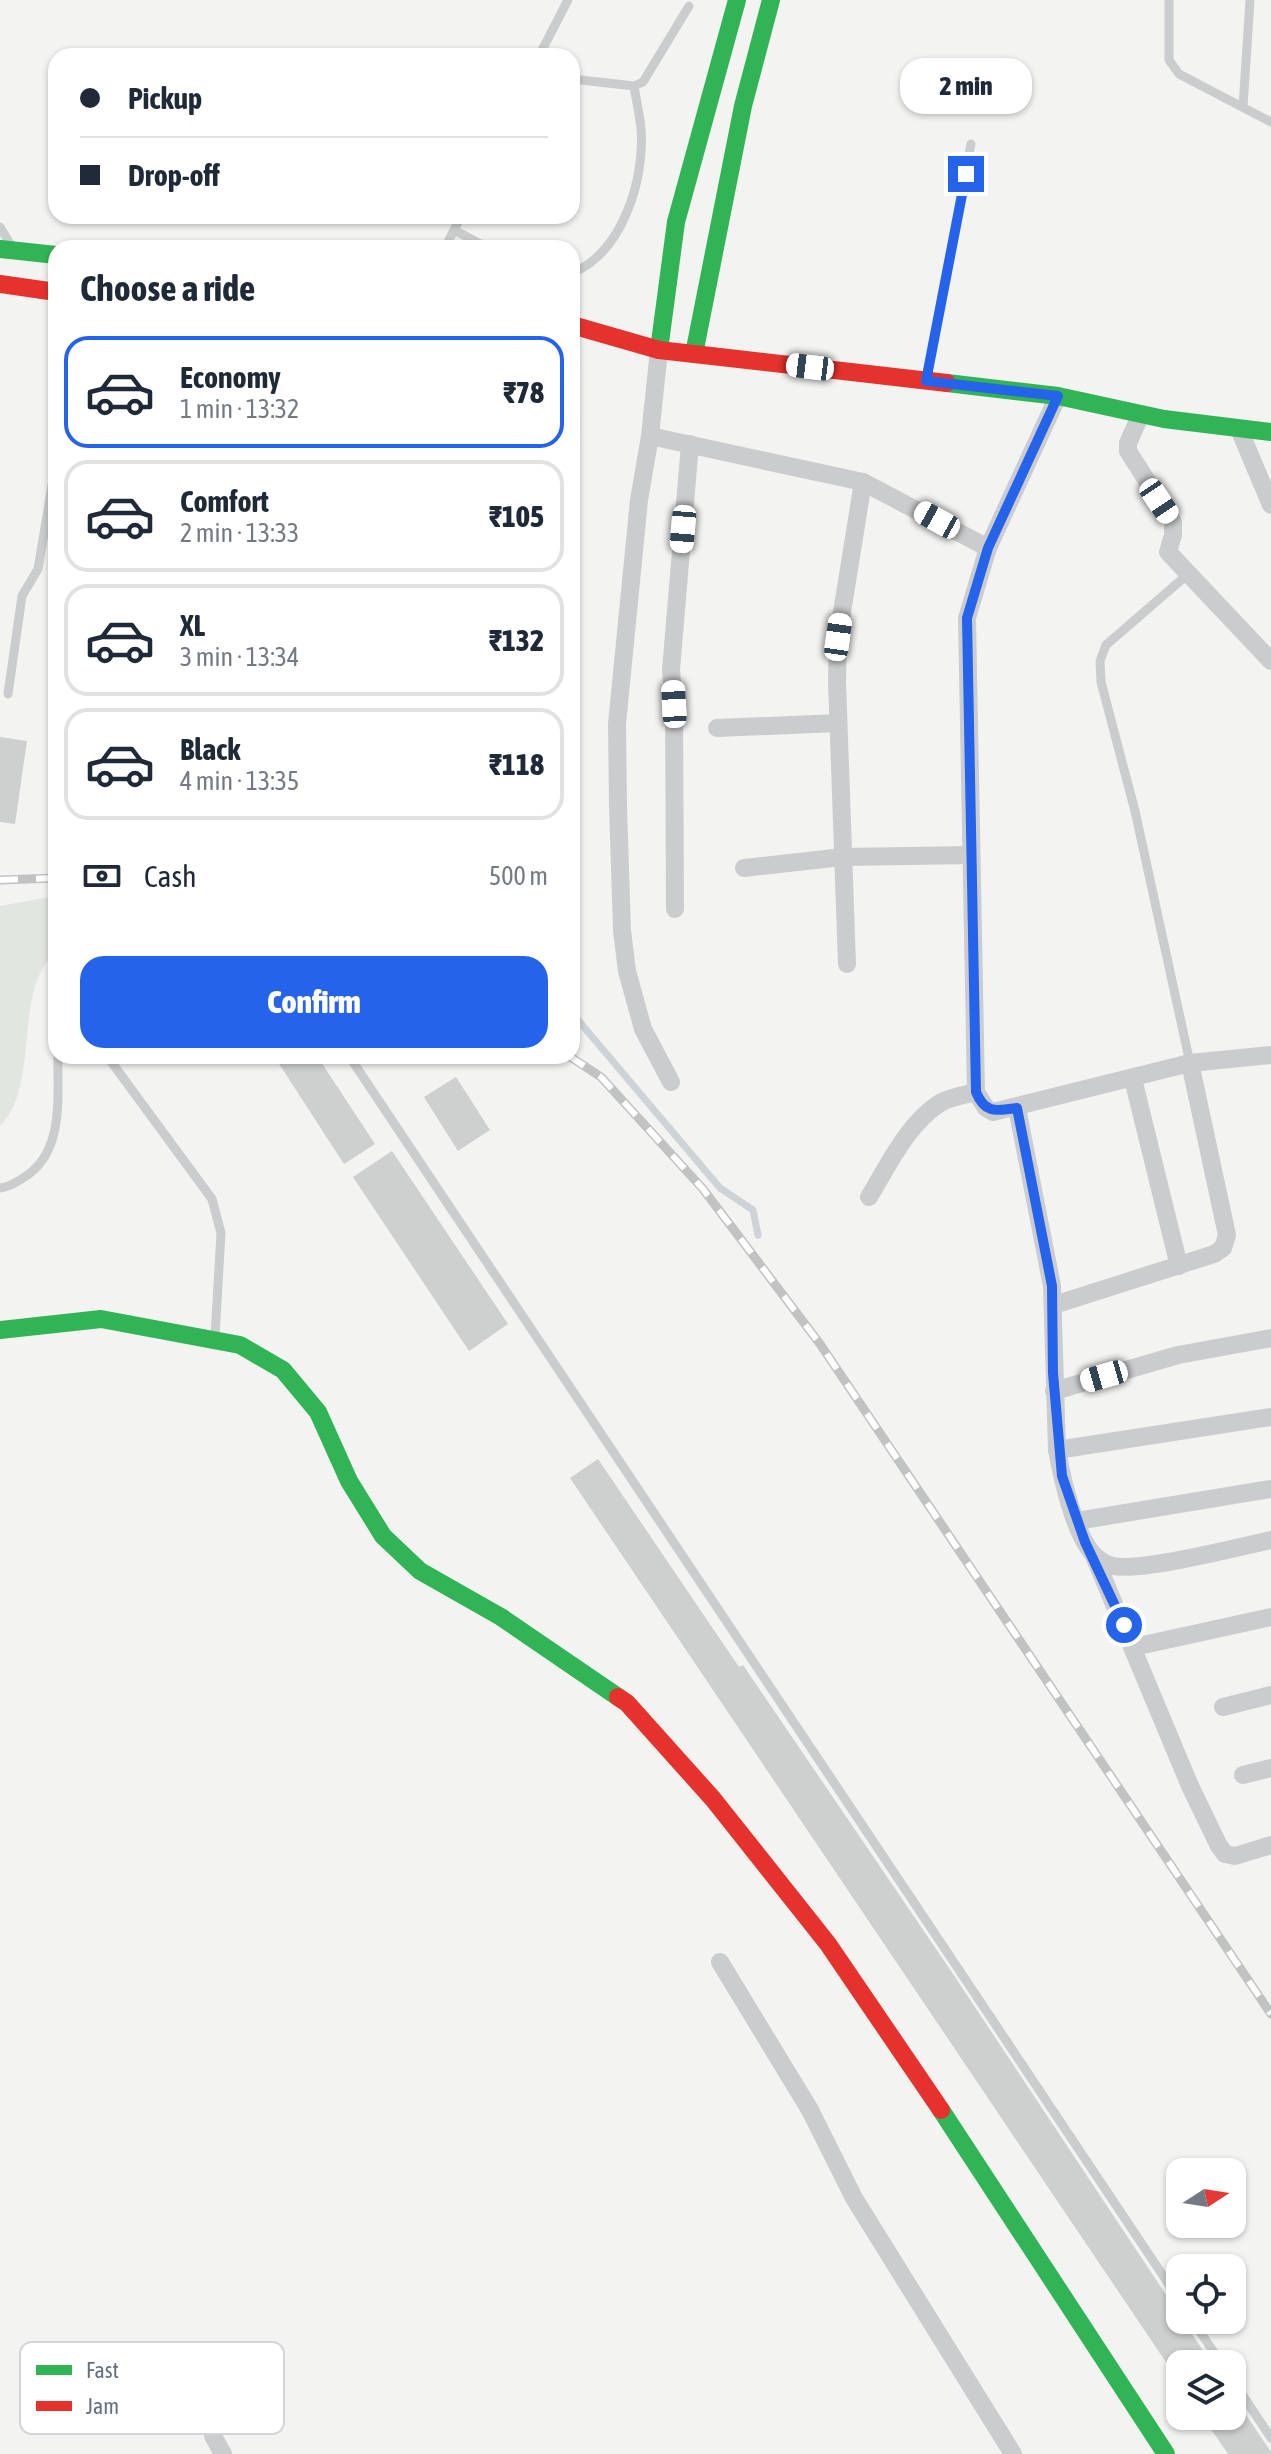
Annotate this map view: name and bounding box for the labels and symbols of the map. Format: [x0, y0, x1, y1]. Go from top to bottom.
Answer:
callout: 2 min [900, 58, 1032, 114]
route end [948, 156, 984, 192]
car [785, 352, 835, 382]
car [1136, 474, 1182, 528]
car [910, 498, 964, 542]
car [669, 504, 697, 554]
car [823, 612, 853, 662]
car [661, 679, 687, 729]
car [1078, 1358, 1130, 1394]
route start [1106, 1607, 1142, 1643]
north arrow [1166, 2158, 1246, 2238]
legend [20, 2342, 284, 2434]
text: Fast [86, 2357, 119, 2383]
text: Jam [86, 2393, 119, 2419]

